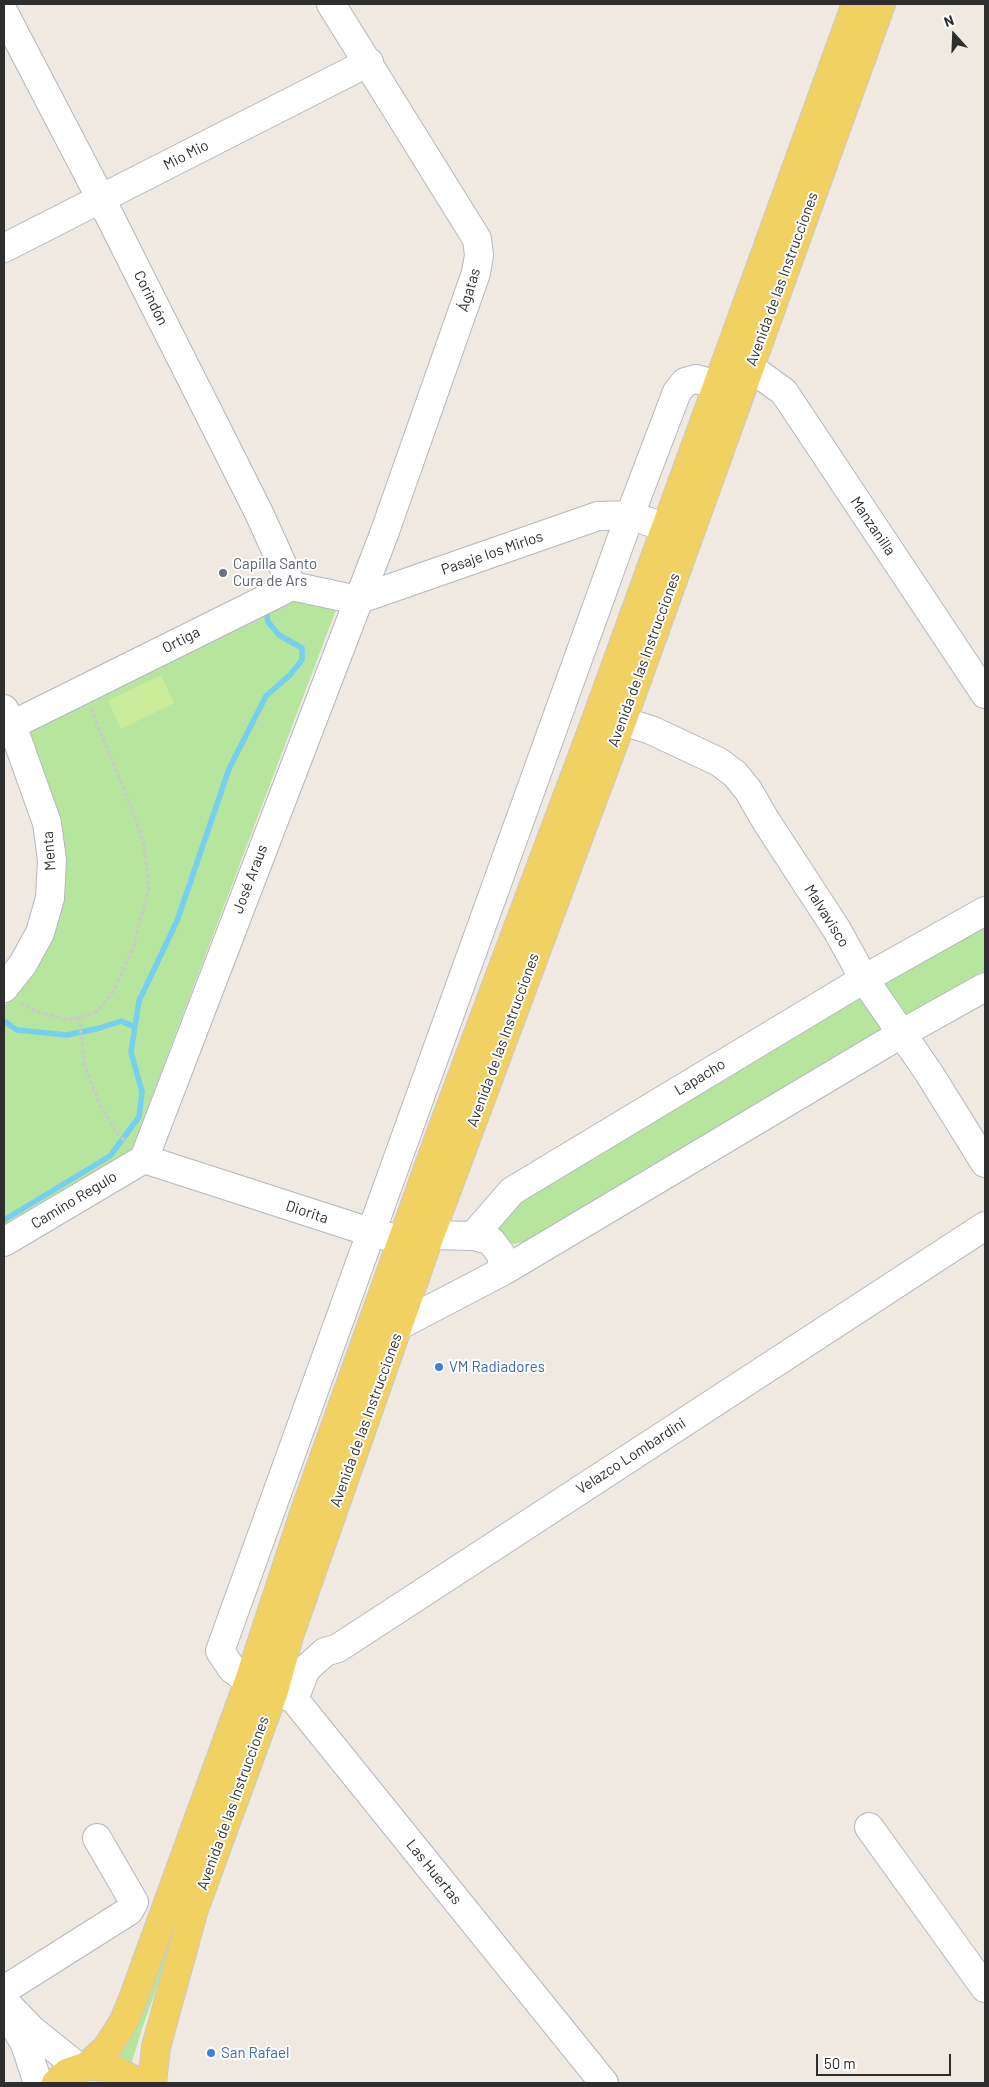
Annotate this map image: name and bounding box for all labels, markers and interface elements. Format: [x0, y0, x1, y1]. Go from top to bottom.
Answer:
north arrow [929, 10, 979, 60]
text: N [941, 11, 956, 30]
street label: Mio Mio [160, 136, 212, 174]
street label: Avenida de las Instrucciones [742, 190, 822, 368]
street label: Ágatas [454, 266, 484, 314]
street label: Corindón [130, 268, 172, 328]
street label: Manzanilla [847, 493, 899, 559]
street label: Pasaje los Mirlos [439, 527, 545, 579]
place label: Capilla Santo Cura de Ars [233, 555, 317, 590]
marker: Capilla Santo Cura de Ars [217, 567, 229, 579]
street label: Avenida de las Instrucciones [604, 571, 684, 749]
street label: Ortiga [159, 623, 203, 657]
street label: Menta [39, 830, 59, 872]
street label: José Araus [229, 842, 271, 916]
street label: Malvavisco [801, 881, 853, 951]
street label: Avenida de las Instrucciones [463, 951, 543, 1129]
street label: Lapacho [671, 1055, 729, 1099]
street label: Camino Regulo [28, 1167, 120, 1233]
street label: Diorita [283, 1197, 331, 1227]
street label: Avenida de las Instrucciones [326, 1331, 406, 1509]
place label: VM Radiadores [449, 1358, 545, 1376]
marker: VM Radiadores [433, 1361, 445, 1373]
street label: Velazco Lombardini [573, 1414, 689, 1498]
street label: Avenida de las Instrucciones [193, 1714, 273, 1892]
street label: Las Huertas [402, 1836, 466, 1908]
place label: San Rafael [221, 2044, 289, 2062]
scale bar [819, 2044, 954, 2076]
marker: San Rafael [205, 2047, 217, 2059]
text: 50 m [824, 2054, 856, 2072]

